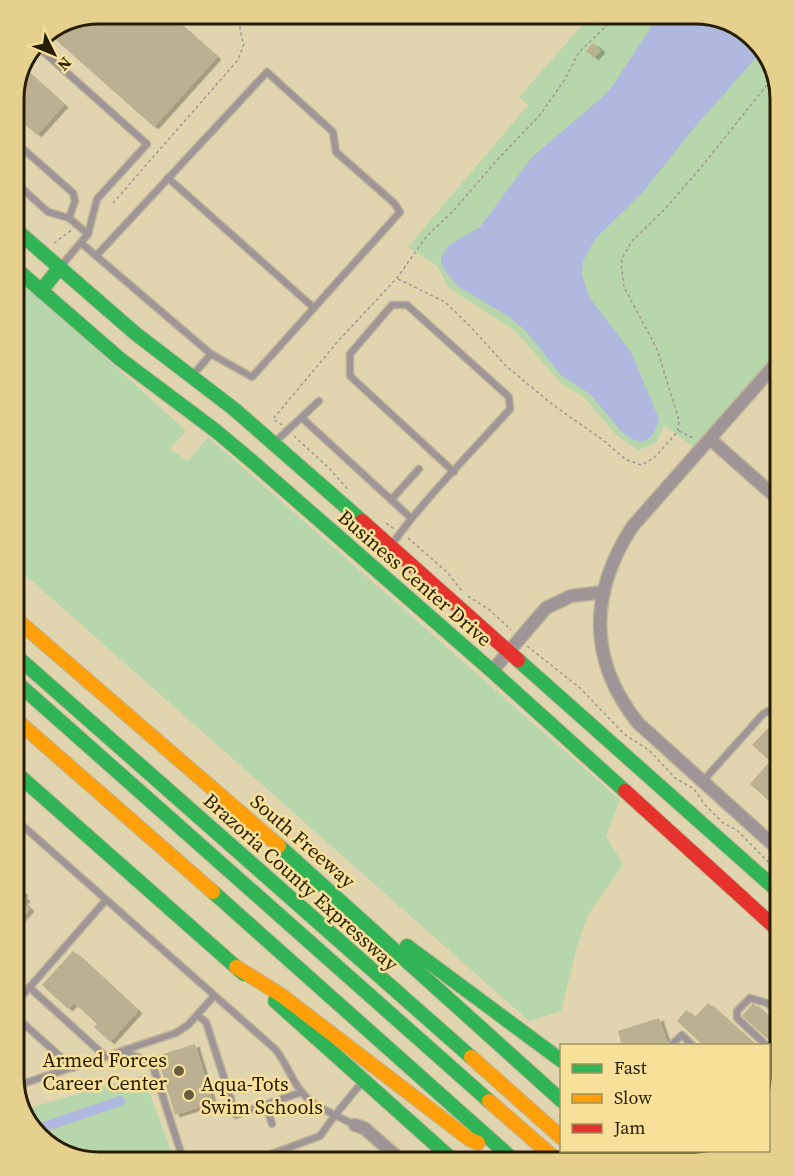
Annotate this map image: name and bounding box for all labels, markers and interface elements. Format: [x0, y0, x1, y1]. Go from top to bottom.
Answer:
north arrow [24, 24, 84, 84]
text: N [53, 52, 77, 76]
street label: Business Center Drive [332, 503, 498, 653]
street label: Brazoria County Expressway [197, 787, 405, 978]
street label: South Freeway [245, 788, 362, 895]
legend [560, 1044, 770, 1152]
place label: Armed Forces Career Center [42, 1046, 168, 1097]
text: Fast [614, 1055, 647, 1080]
marker: Armed Forces Career Center [172, 1064, 186, 1078]
place label: Aqua-Tots Swim Schools [201, 1070, 323, 1121]
text: Slow [614, 1085, 652, 1110]
marker: Aqua-Tots Swim Schools [182, 1088, 196, 1102]
text: Jam [613, 1115, 646, 1140]

